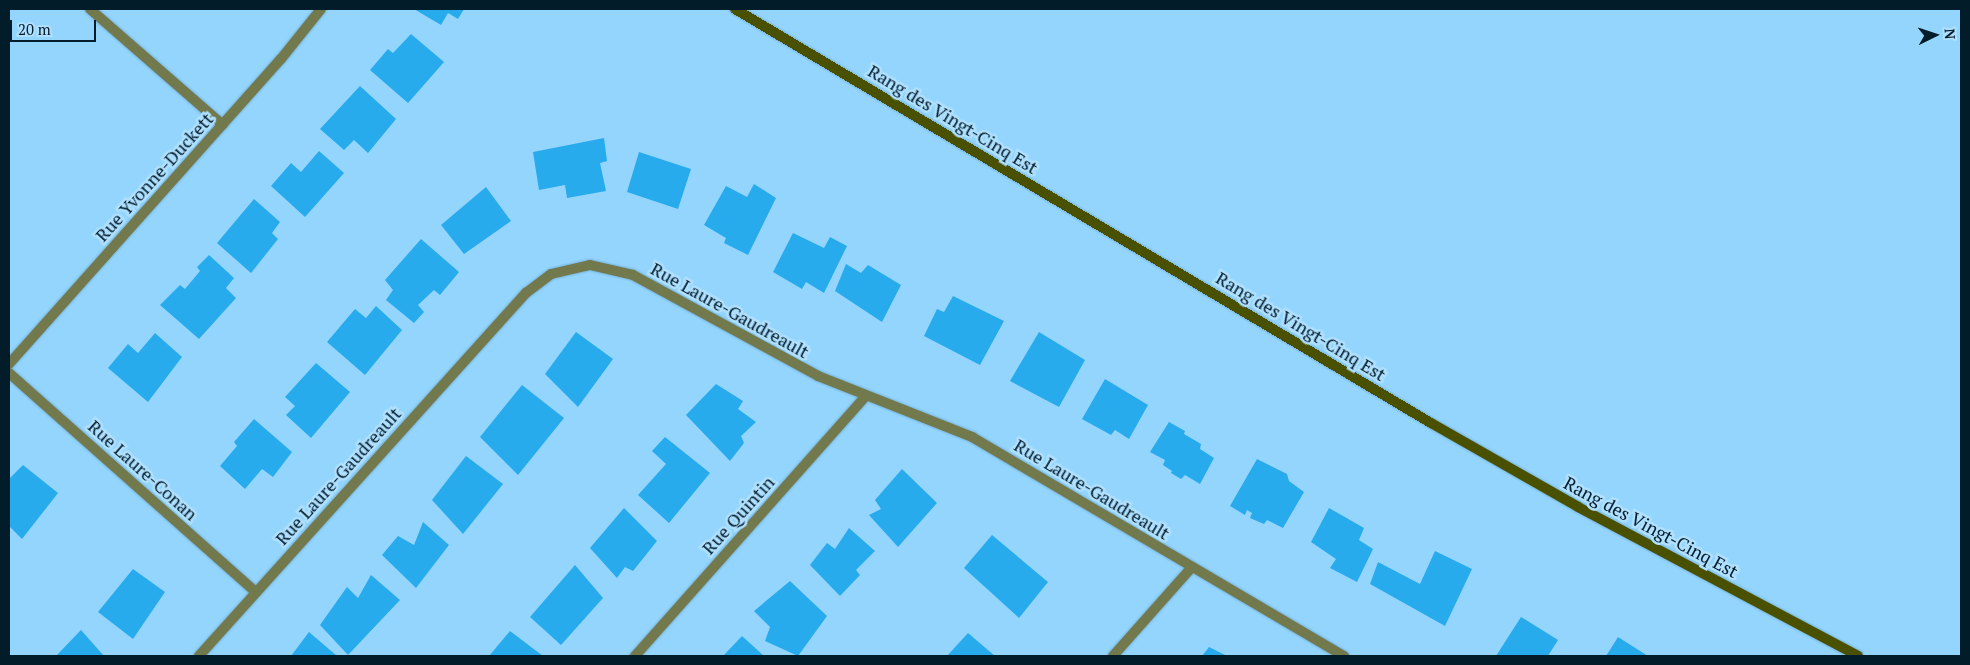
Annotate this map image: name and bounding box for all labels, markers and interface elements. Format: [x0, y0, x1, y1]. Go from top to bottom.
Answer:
scale bar [12, 10, 99, 42]
north arrow [1910, 10, 1960, 60]
text: 20 m [18, 19, 51, 39]
text: N [1941, 28, 1960, 40]
street label: Rang des Vingt-Cinq Est [864, 60, 1042, 178]
street label: Rue Yvonne-Duckett [91, 108, 217, 246]
street label: Rue Laure-Gaudreault [647, 258, 813, 362]
street label: Rang des Vingt-Cinq Est [1212, 267, 1390, 385]
street label: Rue Laure-Gaudreault [271, 403, 405, 549]
street label: Rue Laure-Conan [84, 415, 202, 525]
street label: Rue Laure-Gaudreault [1010, 434, 1174, 544]
street label: Rue Quintin [697, 471, 779, 559]
street label: Rang des Vingt-Cinq Est [1560, 472, 1742, 582]

